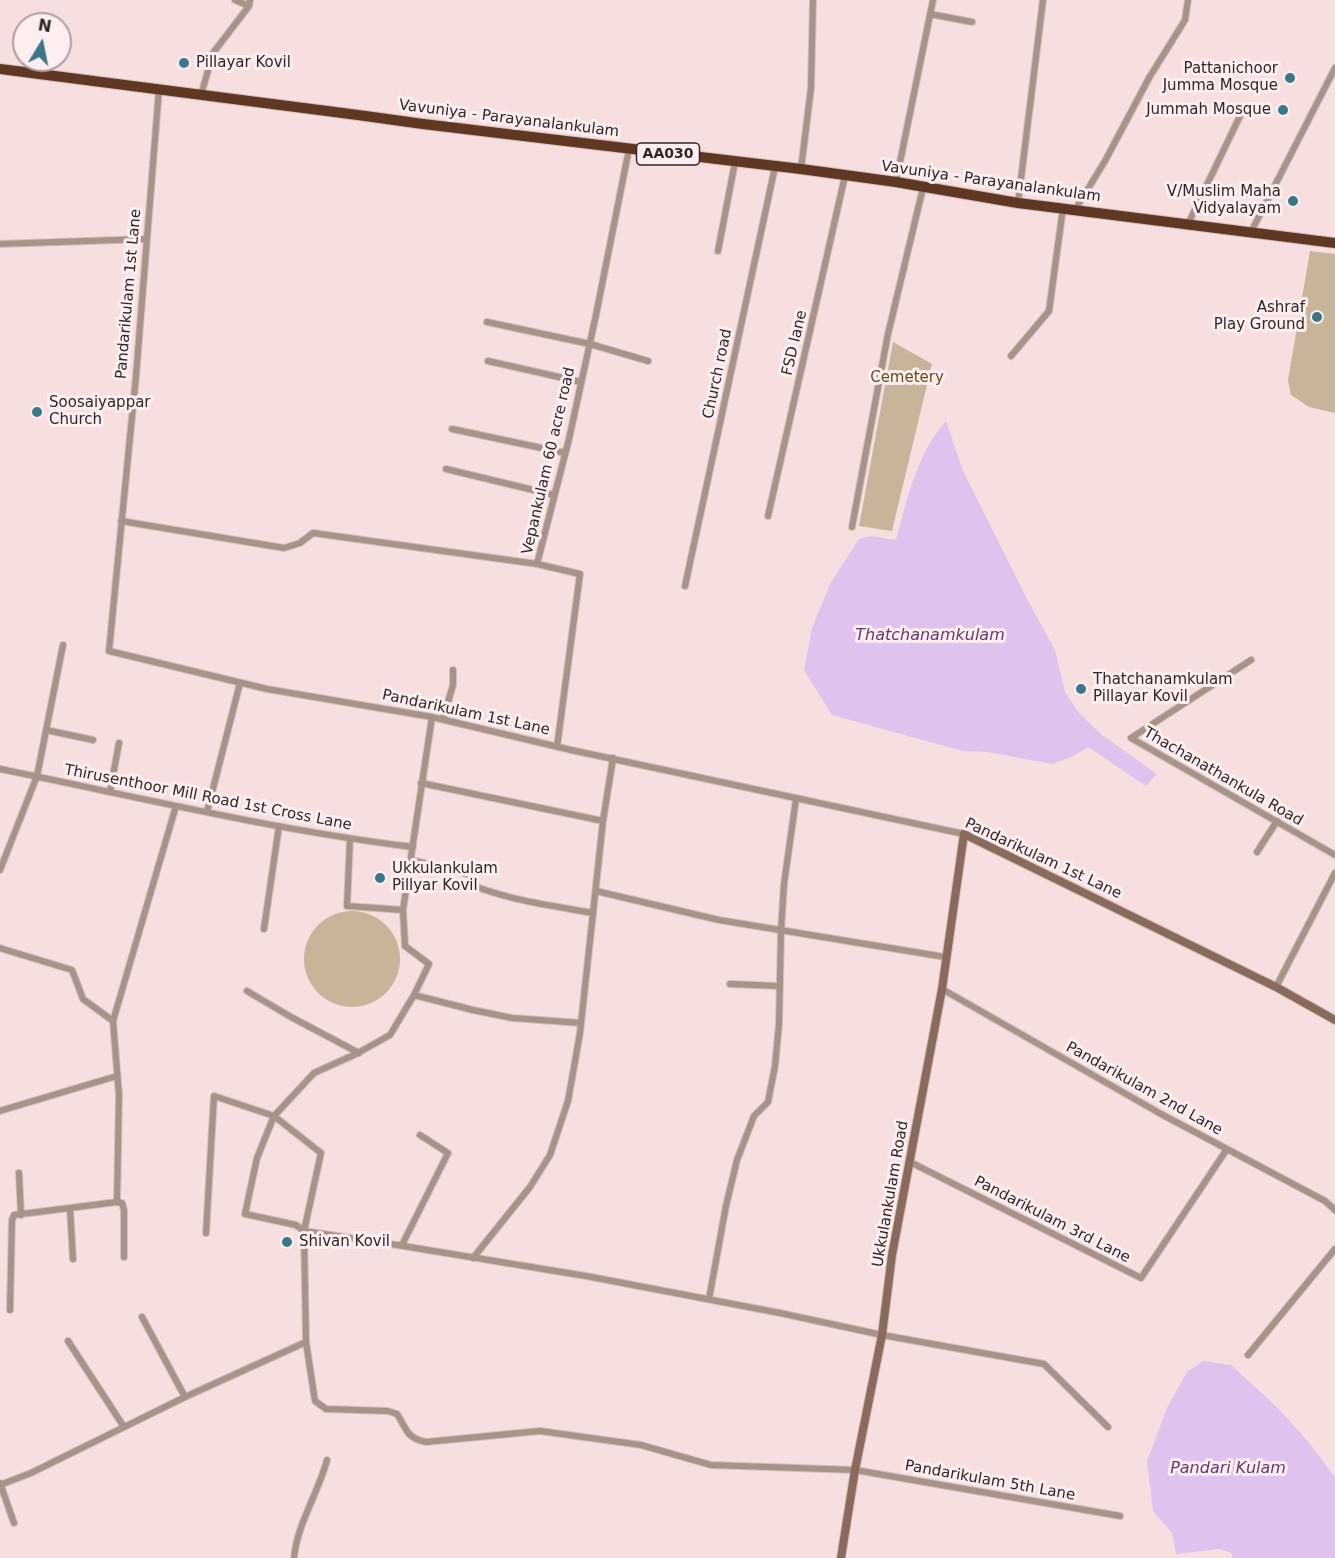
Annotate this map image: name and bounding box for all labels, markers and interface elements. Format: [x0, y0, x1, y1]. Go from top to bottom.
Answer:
north arrow [12, 12, 72, 72]
text: N [37, 15, 53, 36]
place label: Pillayar Kovil [196, 54, 291, 72]
marker: Pillayar Kovil [177, 56, 191, 70]
place label: Pattanichoor Jumma Mosque [1163, 60, 1278, 95]
marker: Pattanichoor Jumma Mosque [1283, 71, 1297, 85]
street label: Vavuniya - Parayanalankulam [398, 97, 620, 141]
place label: Jummah Mosque [1146, 101, 1271, 119]
marker: Jummah Mosque [1276, 103, 1290, 117]
road number: AA030 [636, 143, 700, 165]
street label: Vavuniya - Parayanalankulam [880, 158, 1102, 206]
place label: V/Muslim Maha Vidyalayam [1167, 183, 1281, 218]
marker: V/Muslim Maha Vidyalayam [1286, 194, 1300, 208]
street label: Pandarikulam 1st Lane [113, 208, 145, 380]
place label: Ashraf Play Ground [1214, 299, 1305, 334]
street label: FSD lane [779, 309, 811, 377]
marker: Ashraf Play Ground [1310, 310, 1324, 324]
street label: Church road [700, 327, 736, 421]
street label: Vepankulam 60 acre road [519, 365, 579, 557]
park label: Cemetery [870, 369, 944, 387]
place label: Soosaiyappar Church [49, 394, 151, 429]
marker: Soosaiyappar Church [30, 405, 44, 419]
water label: Thatchanamkulam [855, 626, 1005, 646]
place label: Thatchanamkulam Pillayar Kovil [1093, 671, 1233, 706]
marker: Thatchanamkulam Pillayar Kovil [1074, 682, 1088, 696]
street label: Pandarikulam 1st Lane [381, 686, 551, 740]
street label: Thachanathankula Road [1140, 724, 1306, 830]
street label: Thirusenthoor Mill Road 1st Cross Lane [63, 761, 353, 835]
street label: Pandarikulam 1st Lane [962, 815, 1124, 903]
place label: Ukkulankulam Pillyar Kovil [392, 860, 498, 895]
marker: Ukkulankulam Pillyar Kovil [373, 871, 387, 885]
street label: Pandarikulam 2nd Lane [1063, 1038, 1225, 1140]
street label: Ukkulankulam Road [869, 1119, 913, 1269]
street label: Pandarikulam 3rd Lane [971, 1173, 1133, 1267]
place label: Shivan Kovil [299, 1233, 390, 1251]
marker: Shivan Kovil [280, 1235, 294, 1249]
street label: Pandarikulam 5th Lane [903, 1457, 1077, 1505]
water label: Pandari Kulam [1170, 1459, 1286, 1479]

